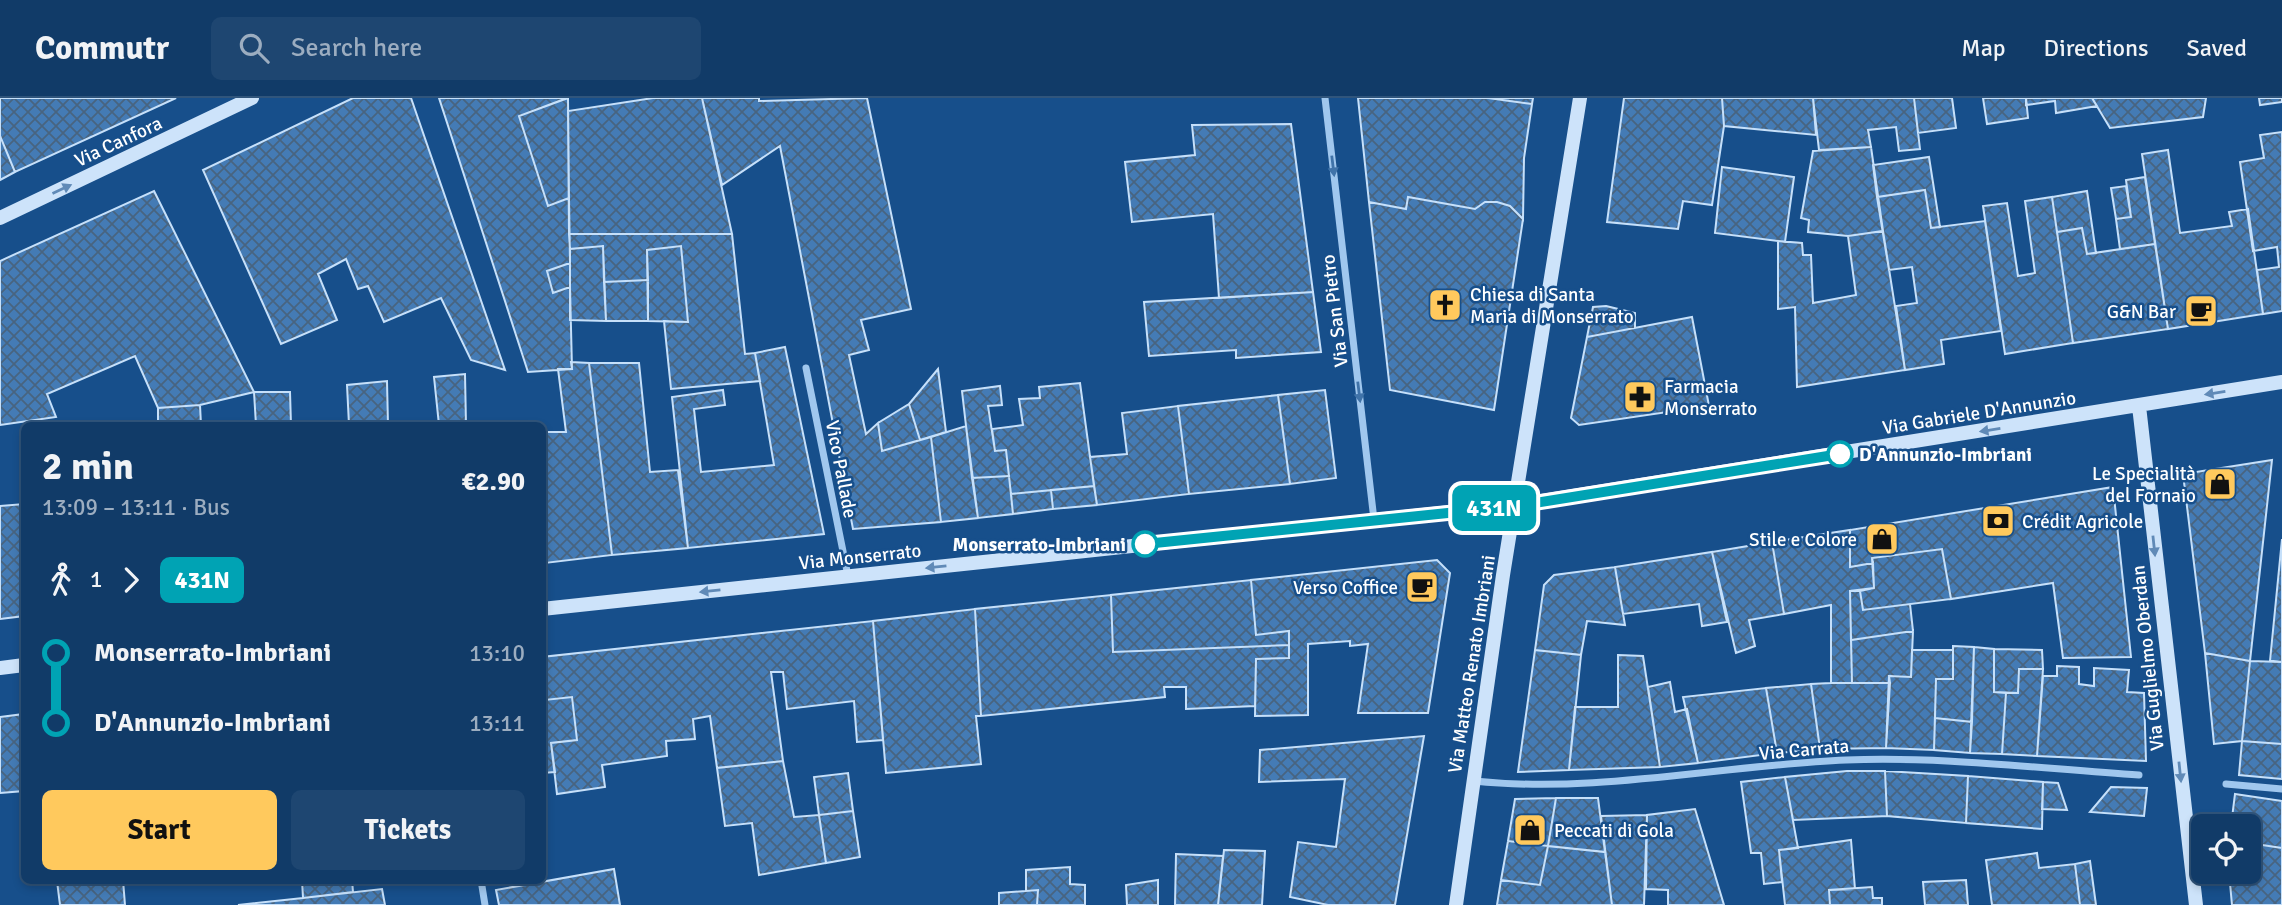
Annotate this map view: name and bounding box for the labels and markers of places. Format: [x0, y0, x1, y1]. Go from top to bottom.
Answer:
place label: Chiesa di Santa Maria di Monserrato [1470, 283, 1634, 329]
church icon: Chiesa di Santa Maria di Monserrato [1426, 286, 1464, 324]
cafe icon: G&N Bar [2182, 292, 2220, 330]
place label: G&N Bar [2107, 300, 2176, 324]
place label: Farmacia Monserrato [1664, 375, 1757, 421]
pharmacy icon: Farmacia Monserrato [1621, 378, 1659, 416]
marker: D'Annunzio-Imbriani [1827, 441, 1853, 467]
place label: D'Annunzio-Imbriani [1859, 443, 2032, 467]
place label: Le Specialità del Fornaio [2092, 462, 2196, 508]
shop icon: Le Specialità del Fornaio [2201, 465, 2239, 503]
bank icon: Crédit Agricole [1979, 502, 2017, 540]
place label: Crédit Agricole [2022, 510, 2143, 534]
shop icon: Stile e Colore [1863, 520, 1901, 558]
place label: Stile e Colore [1749, 528, 1857, 552]
marker: Monserrato-Imbriani [1132, 531, 1158, 557]
place label: Monserrato-Imbriani [953, 533, 1126, 557]
cafe icon: Verso Coffice [1403, 568, 1441, 606]
place label: Verso Coffice [1293, 576, 1398, 600]
shop icon: Peccati di Gola [1511, 811, 1549, 849]
place label: Peccati di Gola [1554, 819, 1674, 843]

